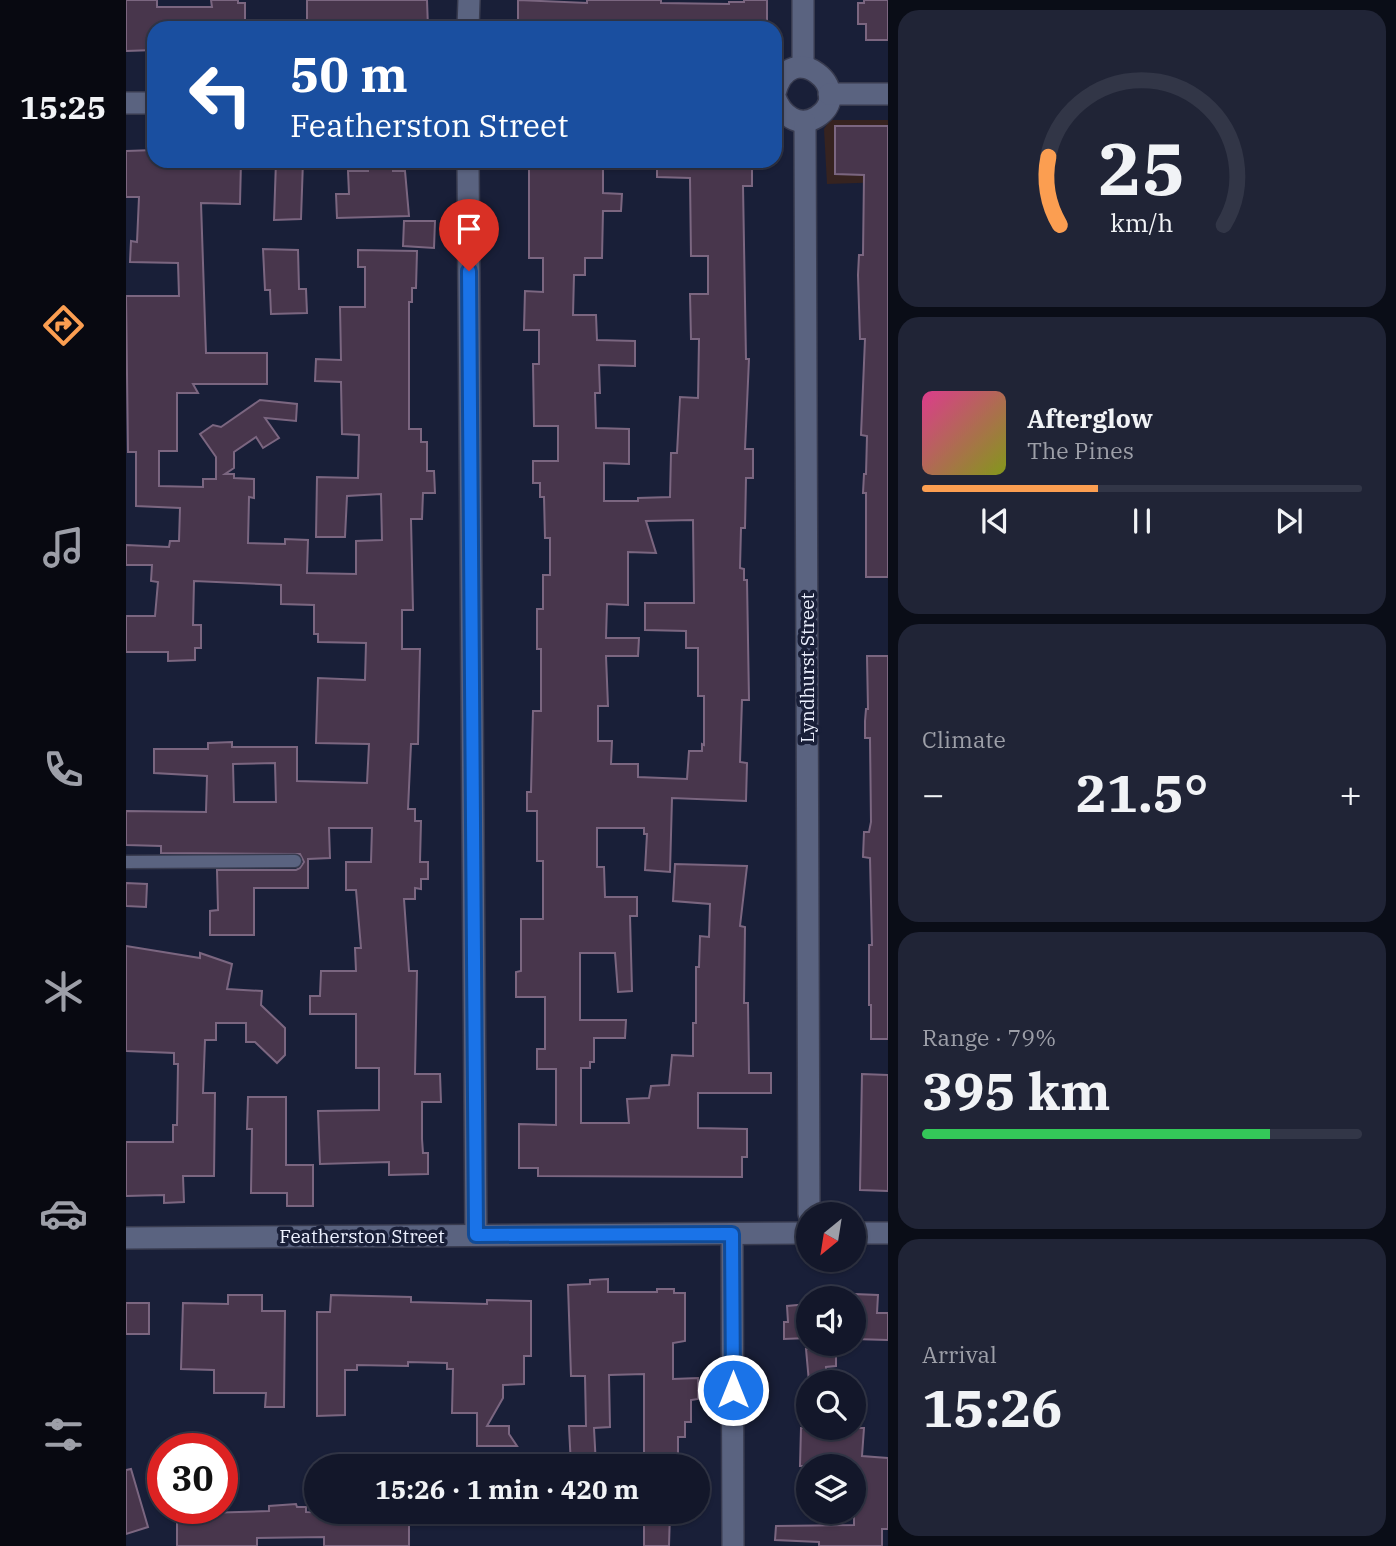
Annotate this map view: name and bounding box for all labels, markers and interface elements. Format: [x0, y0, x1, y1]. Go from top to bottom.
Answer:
text: 50 m [290, 42, 408, 105]
icon: left [175, 49, 266, 140]
text: 15:25 [20, 86, 106, 128]
text: Featherston Street [290, 104, 568, 146]
text: 25 [1098, 120, 1186, 215]
pin [439, 199, 499, 271]
text: km/h [1110, 205, 1174, 238]
icon: arrive [450, 210, 488, 248]
icon: directions [39, 301, 88, 350]
text: Afterglow [1027, 401, 1153, 435]
text: The Pines [1027, 435, 1134, 465]
icon: previous [976, 502, 1014, 540]
icon: pause [1123, 502, 1161, 540]
icon: next [1270, 502, 1308, 540]
icon: music [39, 523, 88, 572]
street label: Lyndhurst Street [795, 593, 819, 743]
text: Climate [922, 724, 1006, 754]
icon: phone [39, 745, 88, 794]
text: 21.5° [1076, 759, 1208, 826]
text: − [922, 769, 945, 818]
text: + [1339, 769, 1362, 818]
icon: climate [39, 967, 88, 1016]
text: Range · 79% [922, 1022, 1056, 1052]
text: 395 km [922, 1057, 1111, 1124]
icon: car [39, 1189, 88, 1238]
north arrow [796, 1202, 866, 1272]
map controls [796, 1202, 866, 1524]
street label: Featherston Street [279, 1224, 445, 1248]
button: sound [796, 1286, 866, 1356]
text: Arrival [922, 1339, 997, 1369]
position arrow [696, 1353, 770, 1427]
button: search [796, 1370, 866, 1440]
text: 15:26 [922, 1374, 1063, 1441]
icon: filters [39, 1410, 88, 1459]
speed limit sign: 30 [147, 1433, 238, 1524]
button: layers [796, 1454, 866, 1524]
text: 15:26 · 1 min · 420 m [375, 1472, 639, 1506]

